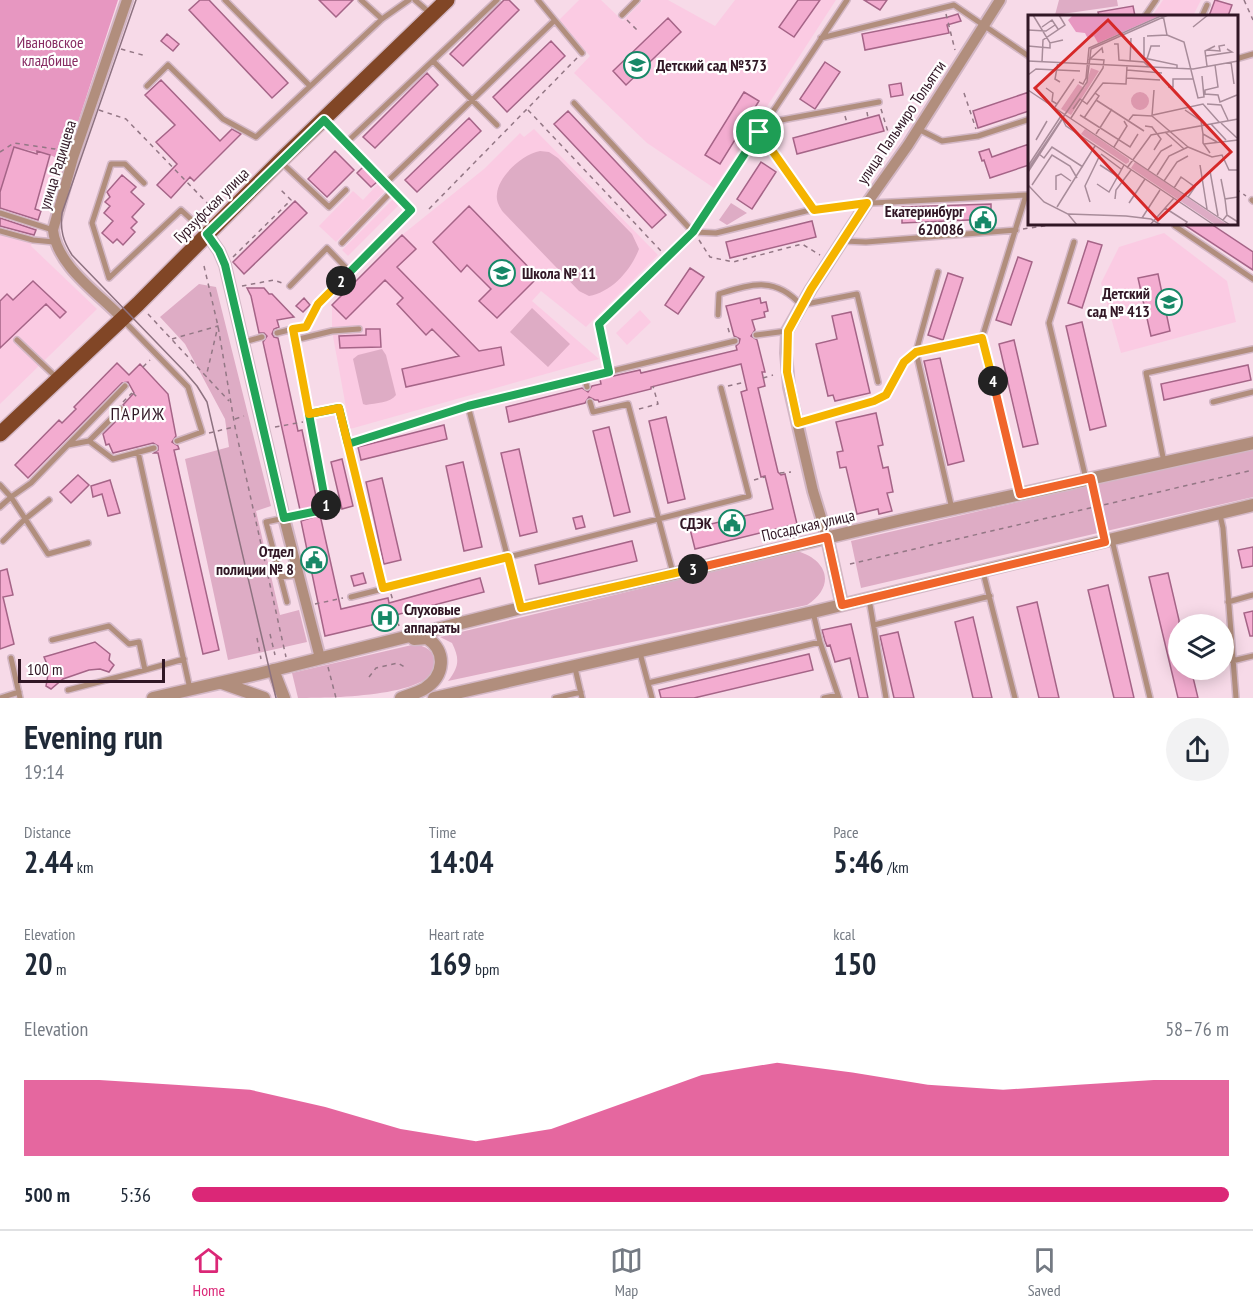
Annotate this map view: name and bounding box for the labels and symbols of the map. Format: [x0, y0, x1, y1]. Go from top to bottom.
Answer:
inset map [1028, 15, 1238, 225]
park label: Ивановское кладбище [16, 32, 84, 70]
school or university icon: Детский сад №373 [622, 50, 652, 80]
place label: Детский сад №373 [656, 55, 767, 75]
street label: улица Пальмиро Тольятти [852, 56, 950, 188]
pin [733, 106, 784, 157]
street label: улица Радищева [34, 118, 80, 212]
street label: Гурзуфская улица [169, 163, 253, 247]
place label: Екатеринбург 620086 [885, 201, 965, 239]
public building icon: Екатеринбург 620086 [968, 205, 998, 235]
school or university icon: Школа № 11 [487, 258, 517, 288]
place label: Школа № 11 [522, 263, 596, 283]
pin: 2 [326, 266, 356, 296]
place label: Детский сад № 413 [1087, 283, 1150, 321]
school or university icon: Детский сад № 413 [1154, 287, 1184, 317]
pin: 4 [978, 366, 1008, 396]
district label: ПАРИЖ [110, 402, 166, 425]
pin: 1 [311, 490, 341, 520]
street label: Посадская улица [759, 505, 857, 545]
public building icon: СДЭК [717, 508, 747, 538]
place label: СДЭК [680, 513, 713, 533]
place label: Отдел полиции № 8 [216, 541, 294, 579]
public building icon: Отдел полиции № 8 [299, 545, 329, 575]
pin: 3 [678, 554, 708, 584]
place label: Слуховые аппараты [404, 599, 461, 637]
hospital icon: Слуховые аппараты [370, 603, 400, 633]
scale bar [18, 656, 165, 684]

